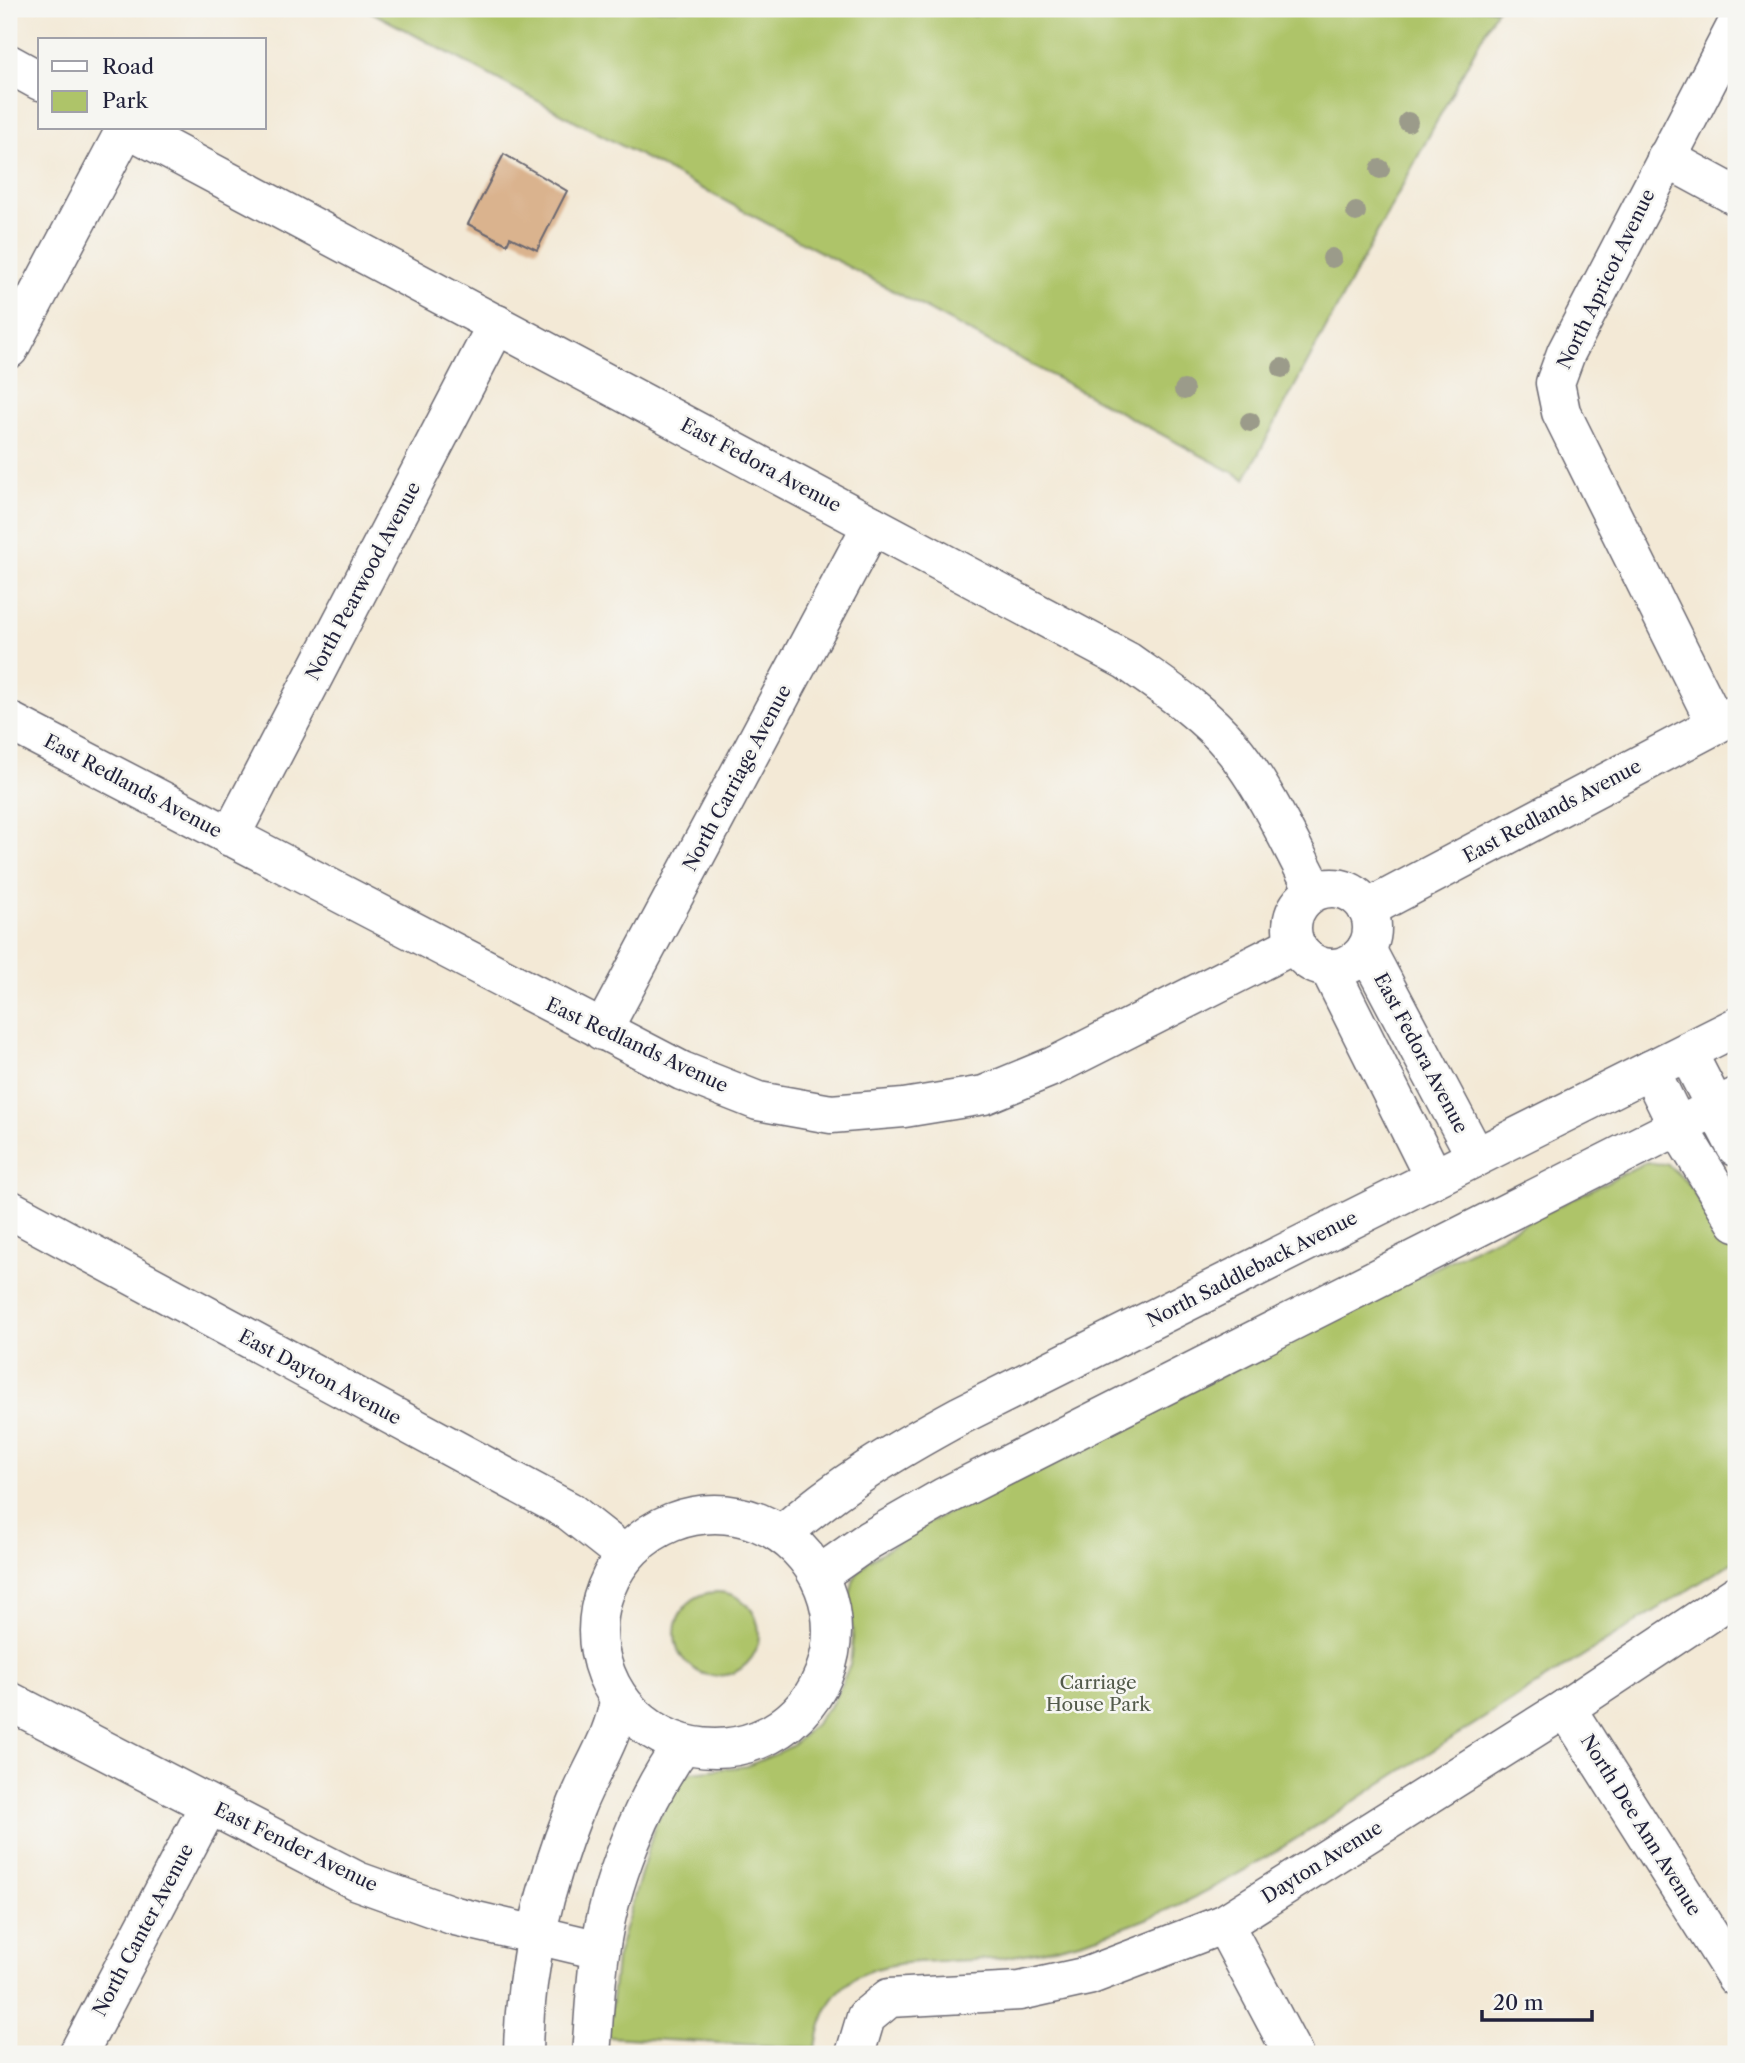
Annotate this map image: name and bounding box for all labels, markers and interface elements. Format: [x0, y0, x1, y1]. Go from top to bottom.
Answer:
legend [38, 38, 266, 130]
text: Road [102, 54, 154, 79]
text: Park [102, 88, 148, 113]
street label: North Apricot Avenue [1552, 185, 1660, 373]
street label: East Fedora Avenue [677, 413, 845, 517]
street label: North Pearwood Avenue [301, 478, 425, 684]
street label: North Carriage Avenue [678, 681, 796, 875]
street label: East Redlands Avenue [40, 729, 226, 843]
street label: East Redlands Avenue [1459, 754, 1645, 868]
street label: East Fedora Avenue [1369, 969, 1473, 1137]
street label: East Redlands Avenue [542, 993, 732, 1097]
street label: North Saddleback Avenue [1143, 1206, 1361, 1332]
street label: East Dayton Avenue [235, 1324, 405, 1430]
park label: Carriage House Park [1046, 1671, 1151, 1716]
street label: North Dee Ann Avenue [1576, 1730, 1706, 1920]
street label: East Fender Avenue [211, 1797, 381, 1897]
street label: Dayton Avenue [1258, 1816, 1386, 1908]
street label: North Canter Avenue [88, 1840, 198, 2020]
scale bar [1482, 1979, 1593, 2023]
text: 20 m [1493, 1990, 1544, 2015]

